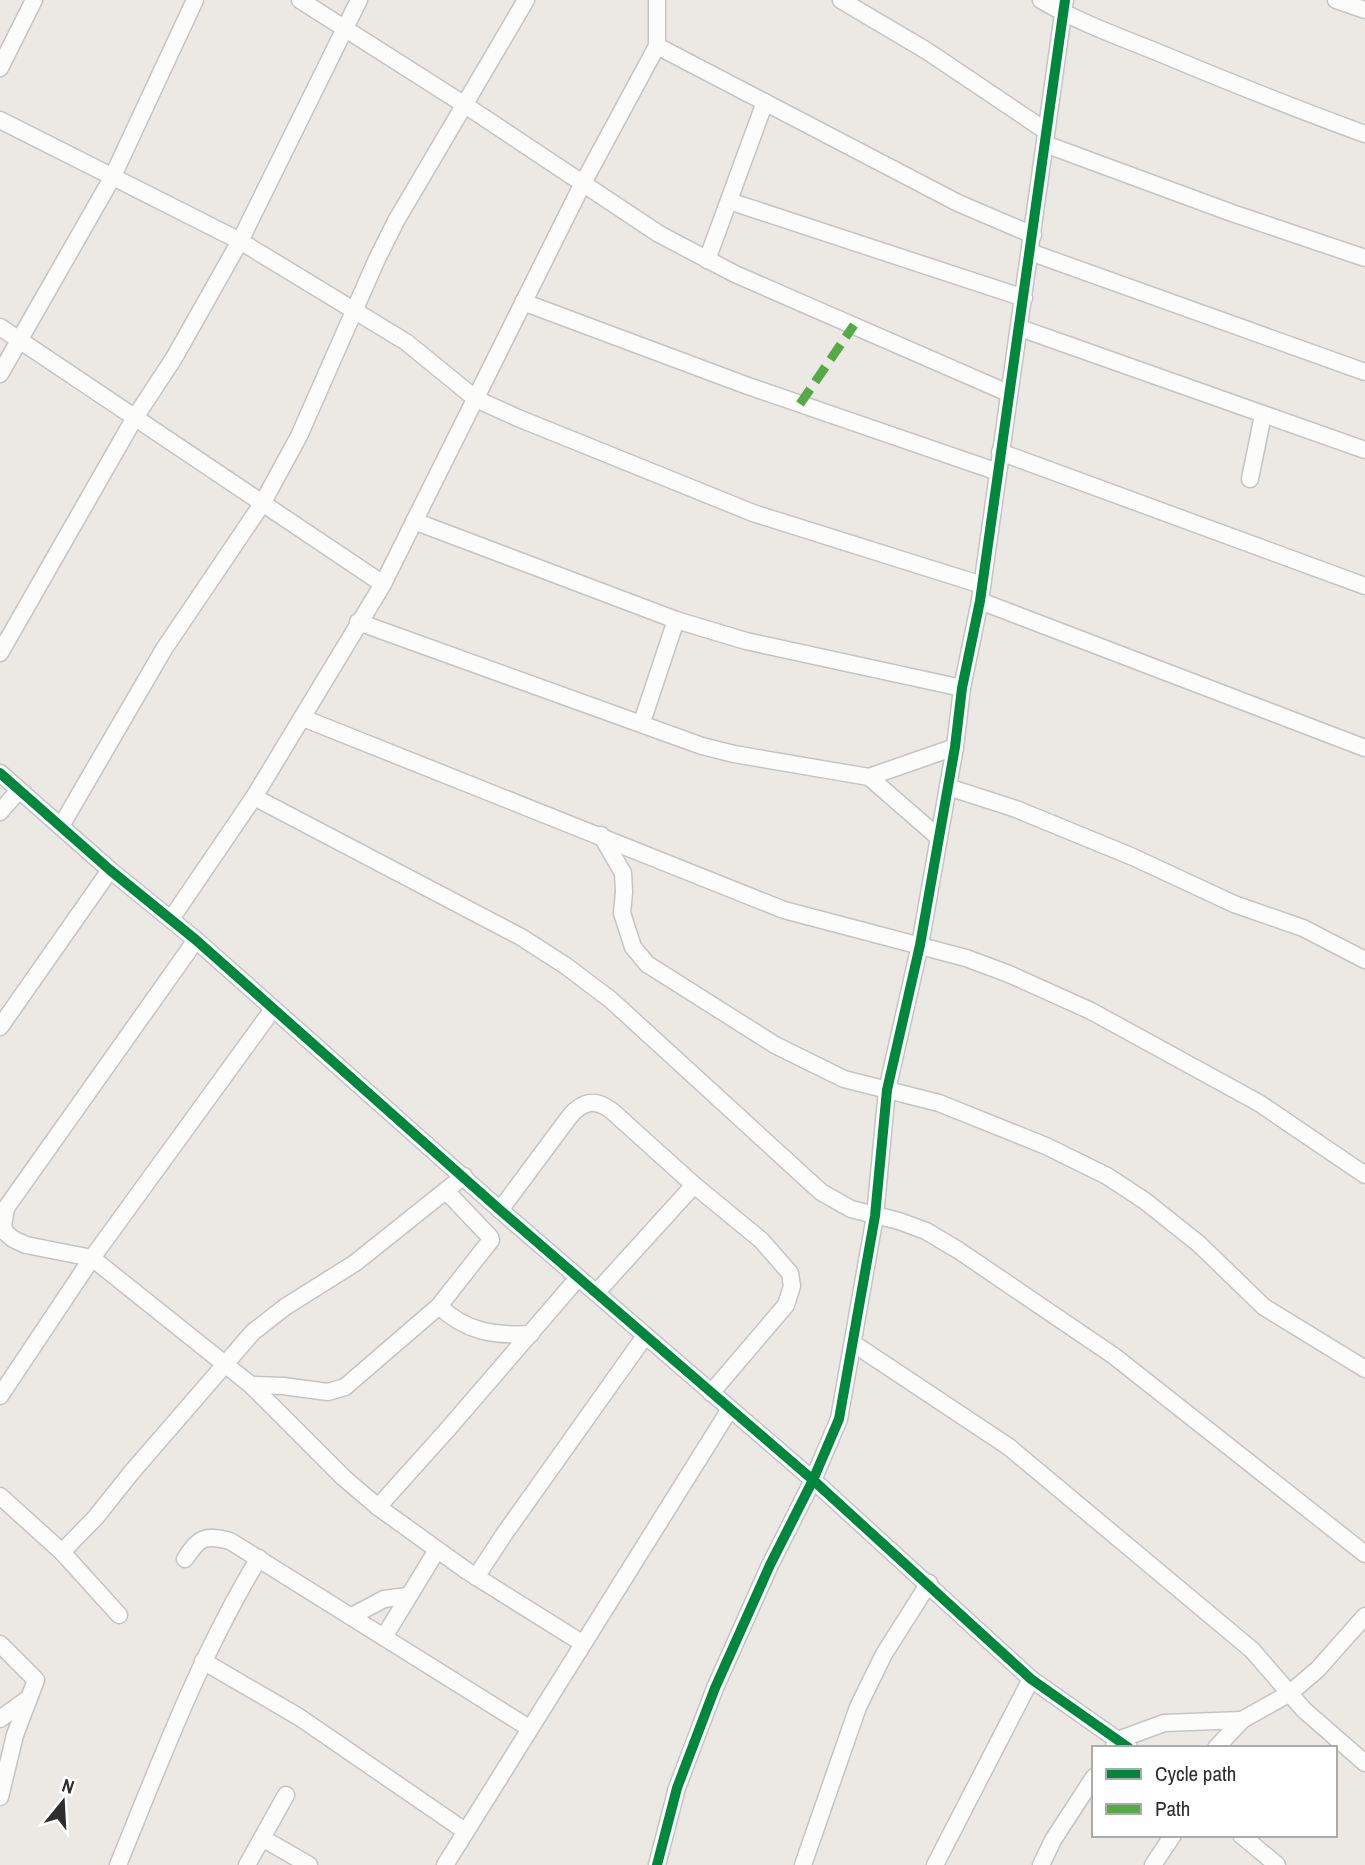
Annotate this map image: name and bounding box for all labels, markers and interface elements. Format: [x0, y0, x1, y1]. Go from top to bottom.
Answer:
legend [1092, 1746, 1337, 1837]
text: Cycle path [1155, 1759, 1236, 1788]
north arrow [28, 1767, 98, 1837]
text: N [59, 1772, 78, 1800]
text: Path [1155, 1794, 1190, 1823]

